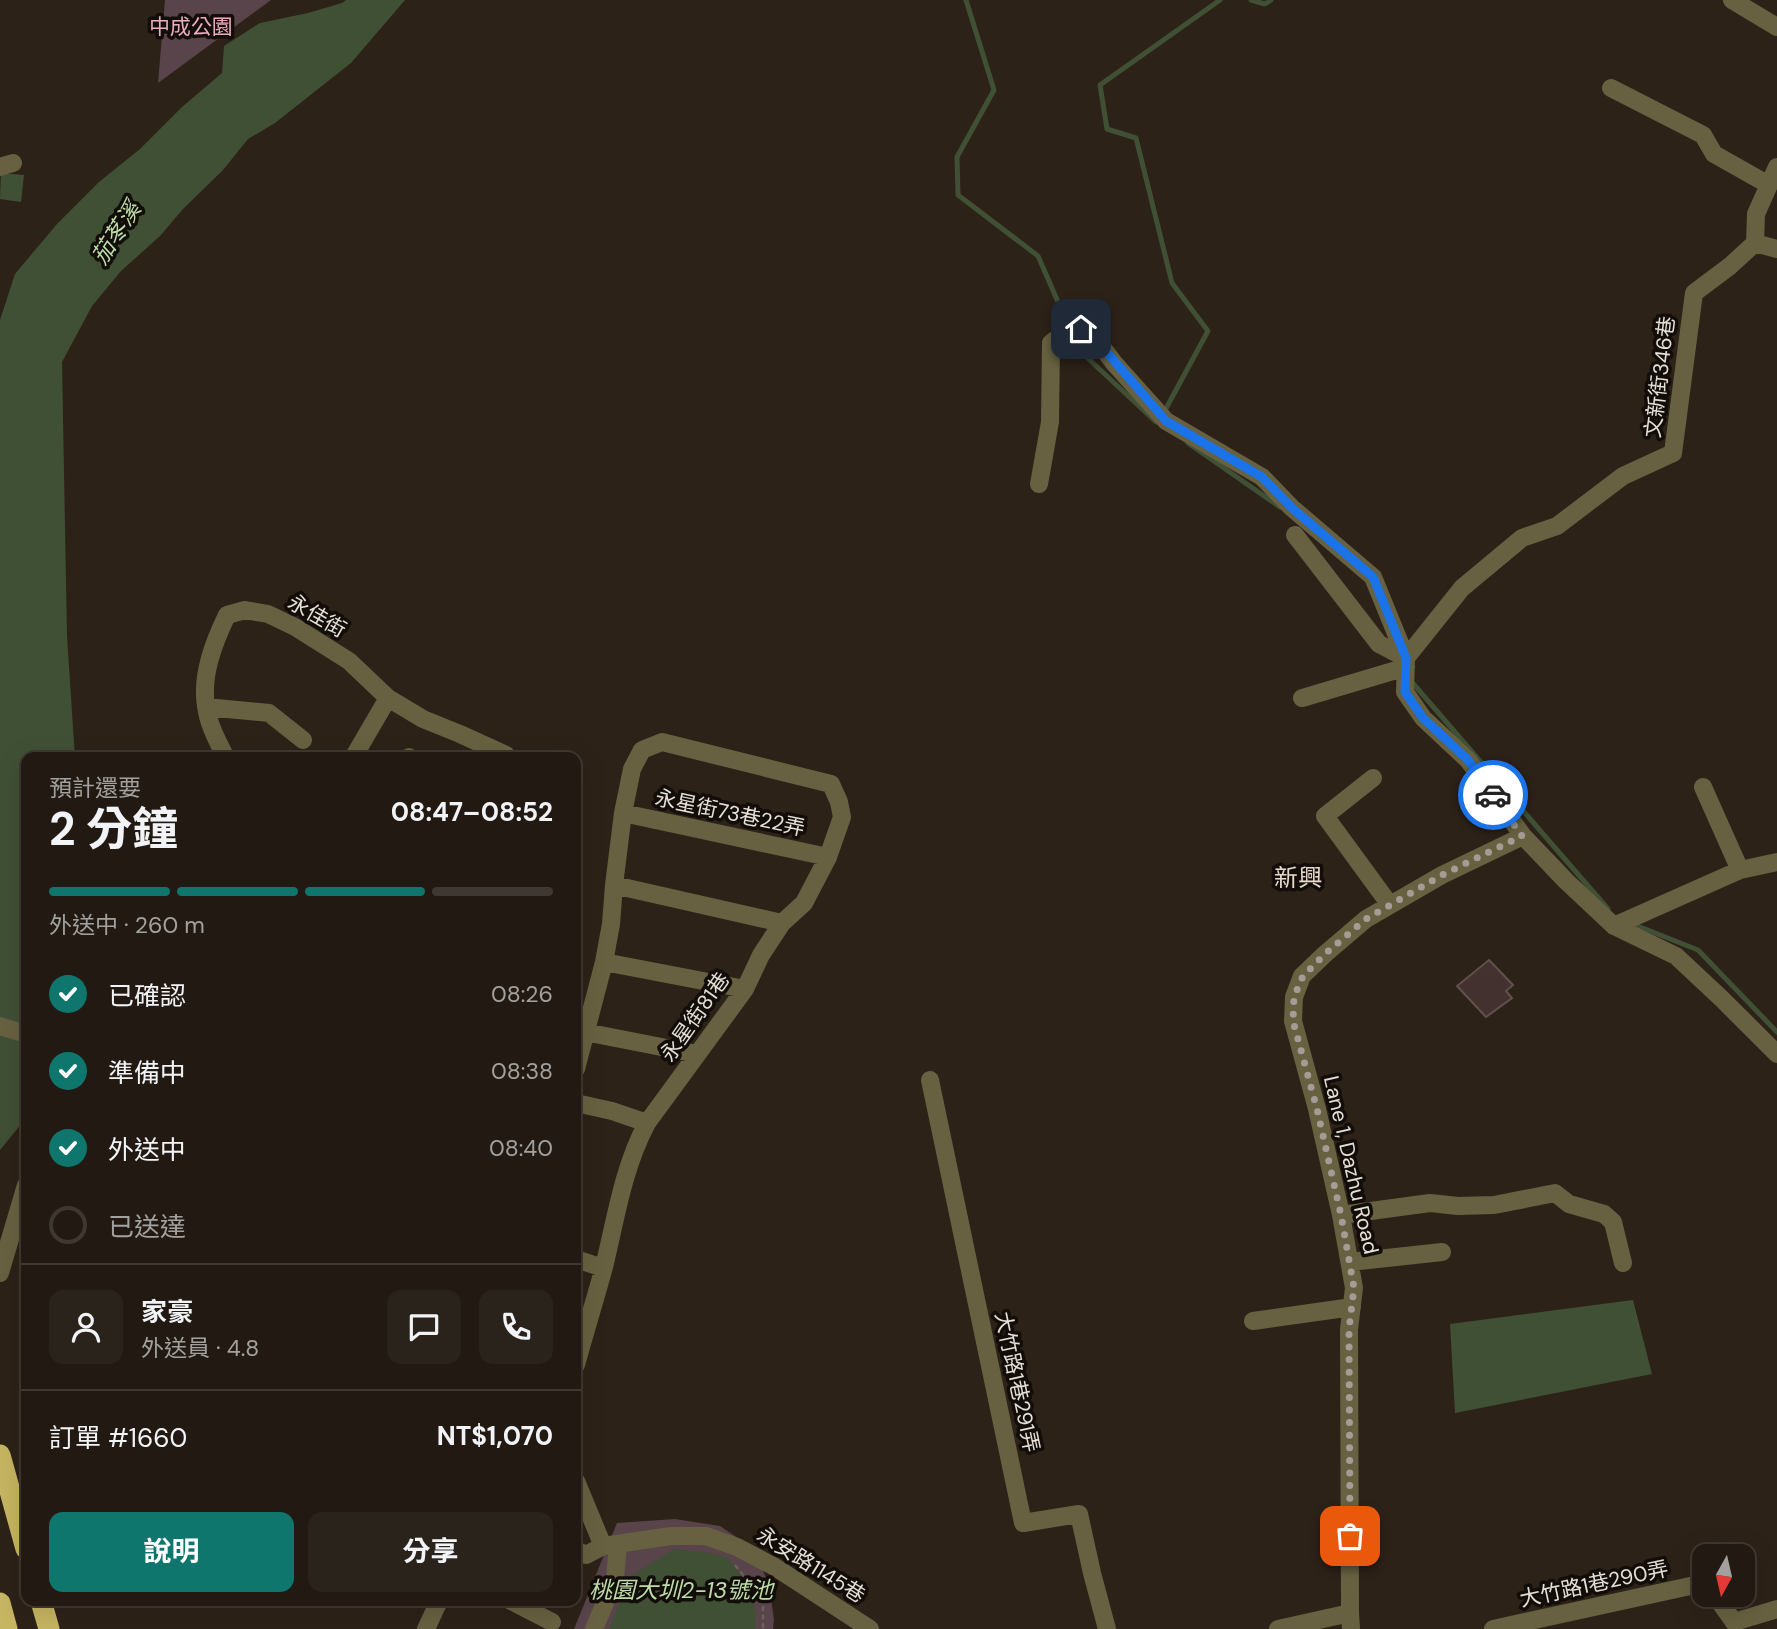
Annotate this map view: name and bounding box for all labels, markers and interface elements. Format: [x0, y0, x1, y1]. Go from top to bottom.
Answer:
park label: 中成公園 [149, 13, 233, 41]
water label: 茄苳溪 [85, 193, 149, 270]
pin [1051, 299, 1111, 359]
icon: home [1062, 310, 1100, 348]
street label: 文新街346巷 [1639, 315, 1681, 439]
street label: 永佳街 [283, 588, 351, 644]
courier [1458, 760, 1528, 830]
text: 預計還要 [49, 773, 141, 803]
icon: car [1474, 776, 1512, 814]
street label: 永星街73巷22弄 [653, 783, 807, 843]
text: 08:47–08:52 [391, 795, 553, 829]
text: 2 分鐘 [49, 799, 178, 859]
district label: 新興 [1274, 862, 1322, 893]
text: 外送中 · 260 m [49, 910, 205, 940]
street label: 永星街81巷 [654, 967, 736, 1067]
icon: check [49, 975, 87, 1013]
text: 已確認 [108, 979, 186, 1013]
text: 08:26 [491, 979, 553, 1009]
icon: check [49, 1052, 87, 1090]
text: 準備中 [108, 1056, 186, 1090]
text: 08:38 [491, 1056, 553, 1086]
street label: Lane 1, Dazhu Road [1317, 1073, 1385, 1257]
icon: check [49, 1129, 87, 1167]
text: 外送中 [108, 1133, 186, 1167]
text: 08:40 [489, 1133, 553, 1163]
text: 已送達 [108, 1210, 186, 1244]
button: person [49, 1290, 123, 1364]
button: chat [387, 1290, 461, 1364]
button: phone [479, 1290, 553, 1364]
text: 家豪 [141, 1295, 193, 1329]
street label: 大竹路1巷291弄 [988, 1309, 1046, 1455]
text: 外送員 · 4.8 [141, 1333, 259, 1363]
text: NT$1,070 [437, 1419, 553, 1453]
text: 訂單 #1660 [49, 1421, 187, 1455]
pin [1320, 1506, 1380, 1566]
button: 說明 [49, 1512, 294, 1592]
button: 分享 [308, 1512, 553, 1592]
icon: bag [1331, 1517, 1369, 1555]
street label: 永安路1145巷 [752, 1521, 870, 1609]
north arrow [1692, 1544, 1755, 1606]
map controls [1692, 1544, 1755, 1607]
street label: 大竹路1巷290弄 [1517, 1555, 1671, 1613]
water label: 桃園大圳2-13號池 [589, 1575, 775, 1605]

